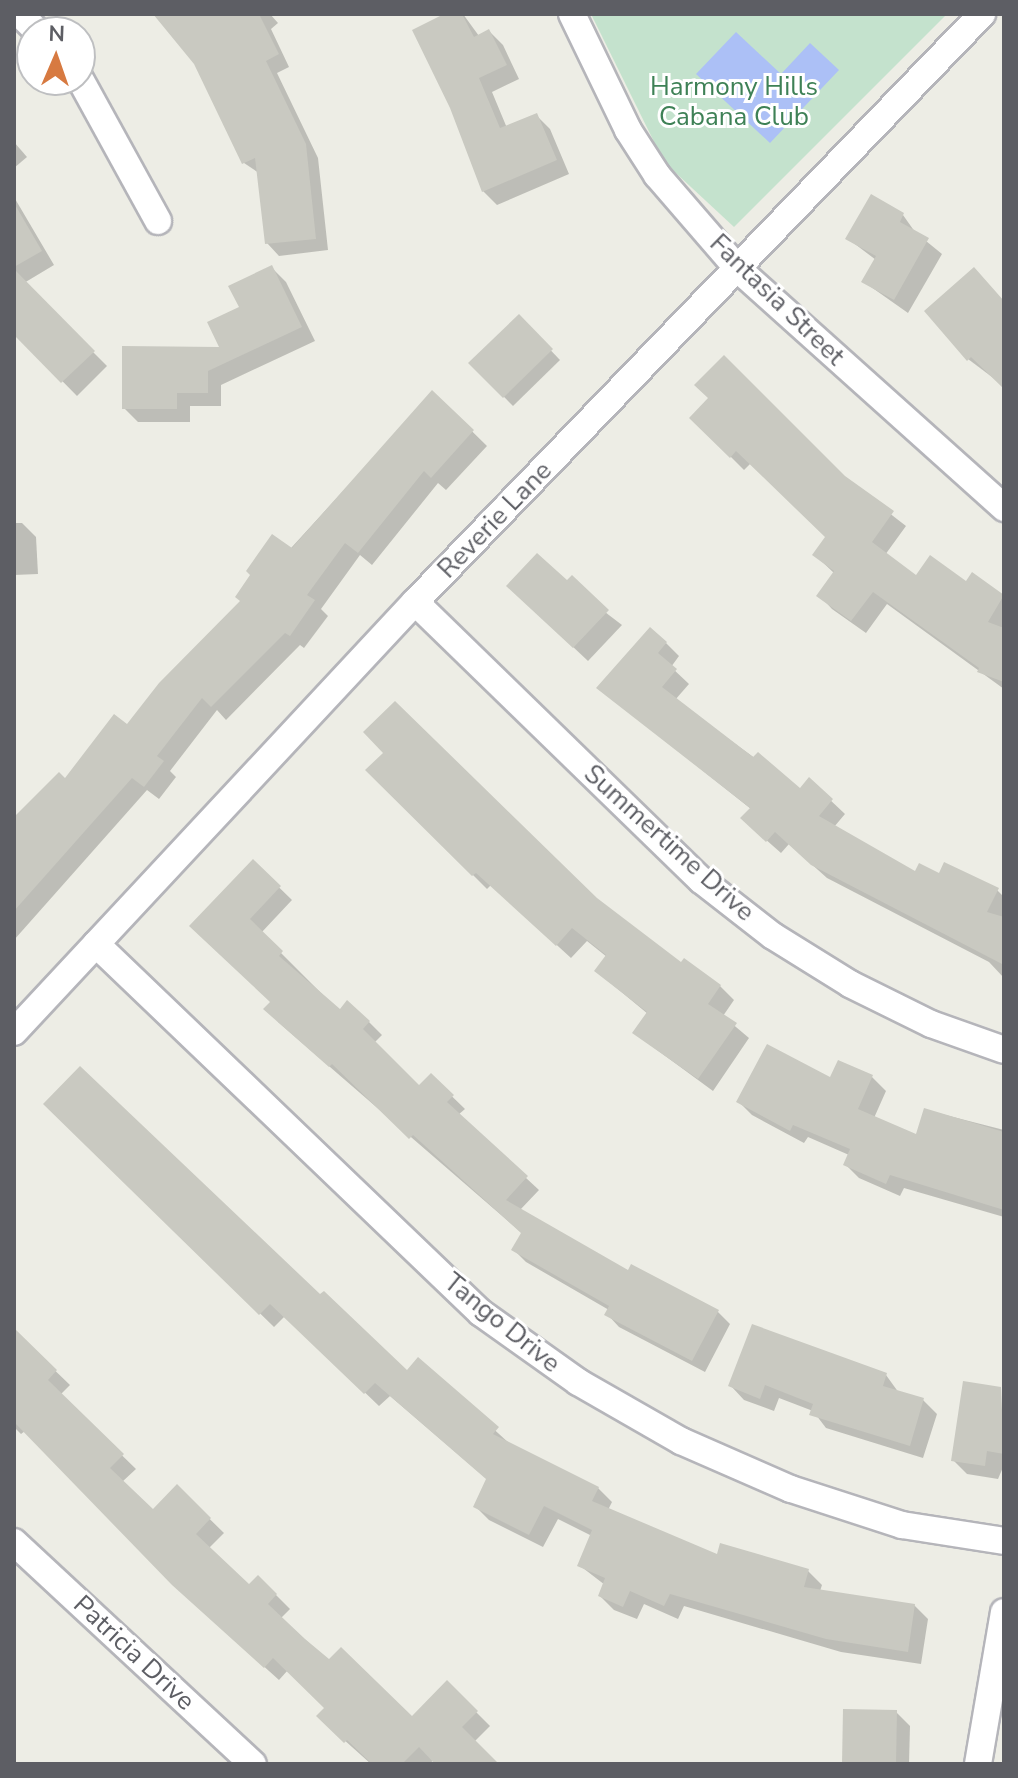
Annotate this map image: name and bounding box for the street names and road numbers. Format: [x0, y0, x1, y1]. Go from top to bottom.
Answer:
street label: Fantasia Street [703, 228, 851, 372]
street label: Reverie Lane [432, 455, 558, 585]
street label: Summertime Drive [577, 758, 761, 928]
street label: Tango Drive [438, 1267, 566, 1379]
street label: Patricia Drive [67, 1589, 201, 1717]

